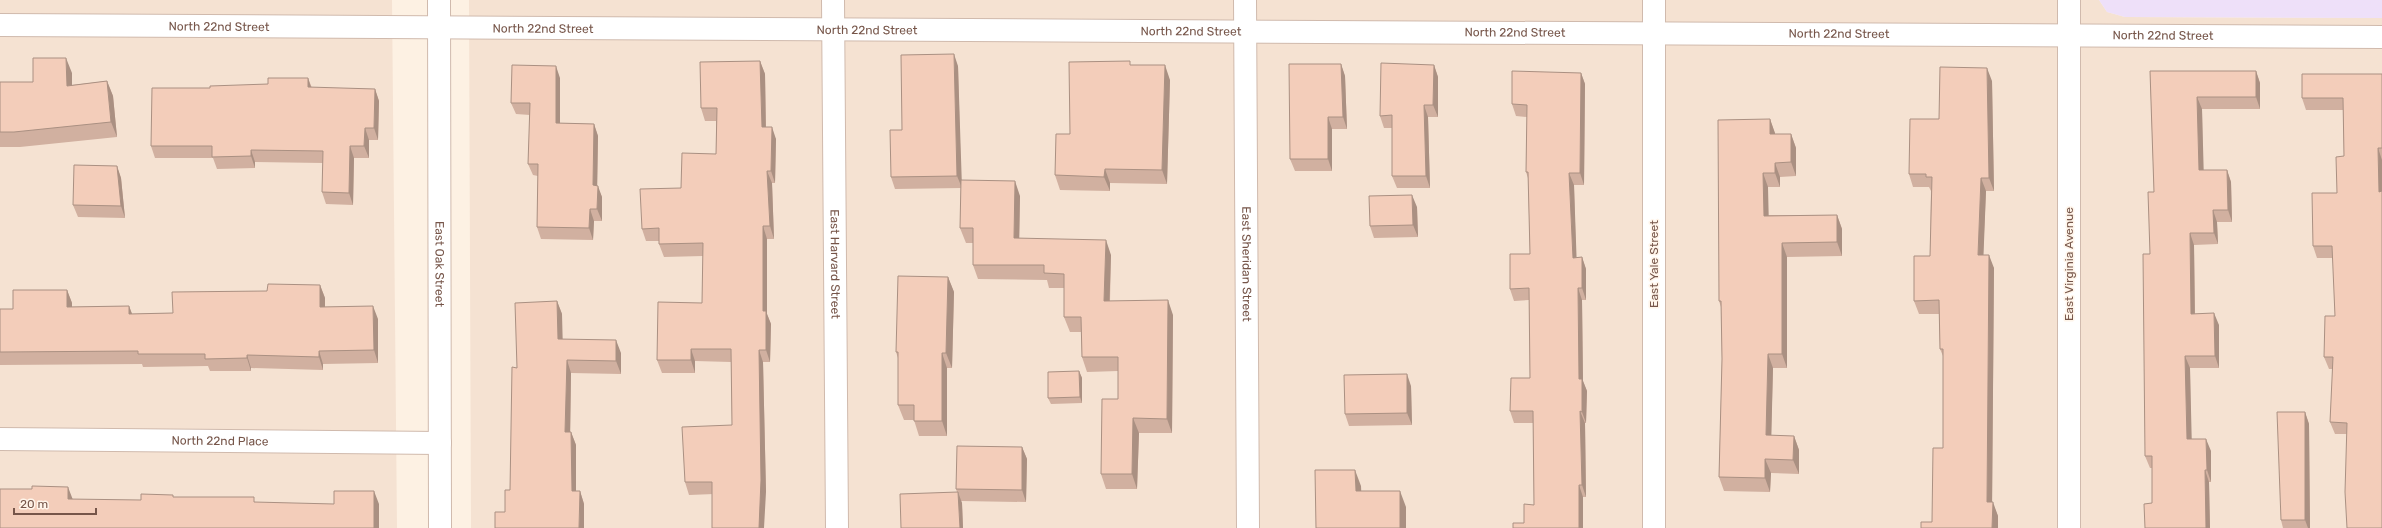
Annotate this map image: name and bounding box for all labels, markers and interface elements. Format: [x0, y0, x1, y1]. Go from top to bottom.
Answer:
street label: North 22nd Street [168, 19, 270, 34]
street label: North 22nd Street [492, 21, 594, 36]
street label: North 22nd Street [816, 23, 918, 37]
street label: North 22nd Street [1140, 24, 1242, 39]
street label: North 22nd Street [1464, 25, 1566, 40]
street label: North 22nd Street [1788, 27, 1890, 41]
street label: North 22nd Street [2112, 28, 2214, 43]
street label: East Sheridan Street [1239, 206, 1254, 322]
street label: East Virginia Avenue [2062, 207, 2076, 321]
street label: East Harvard Street [828, 209, 842, 319]
street label: East Yale Street [1647, 220, 1661, 308]
street label: East Oak Street [432, 221, 447, 307]
street label: North 22nd Place [171, 434, 269, 448]
scale bar [14, 490, 96, 516]
text: 20 m [20, 497, 48, 511]

